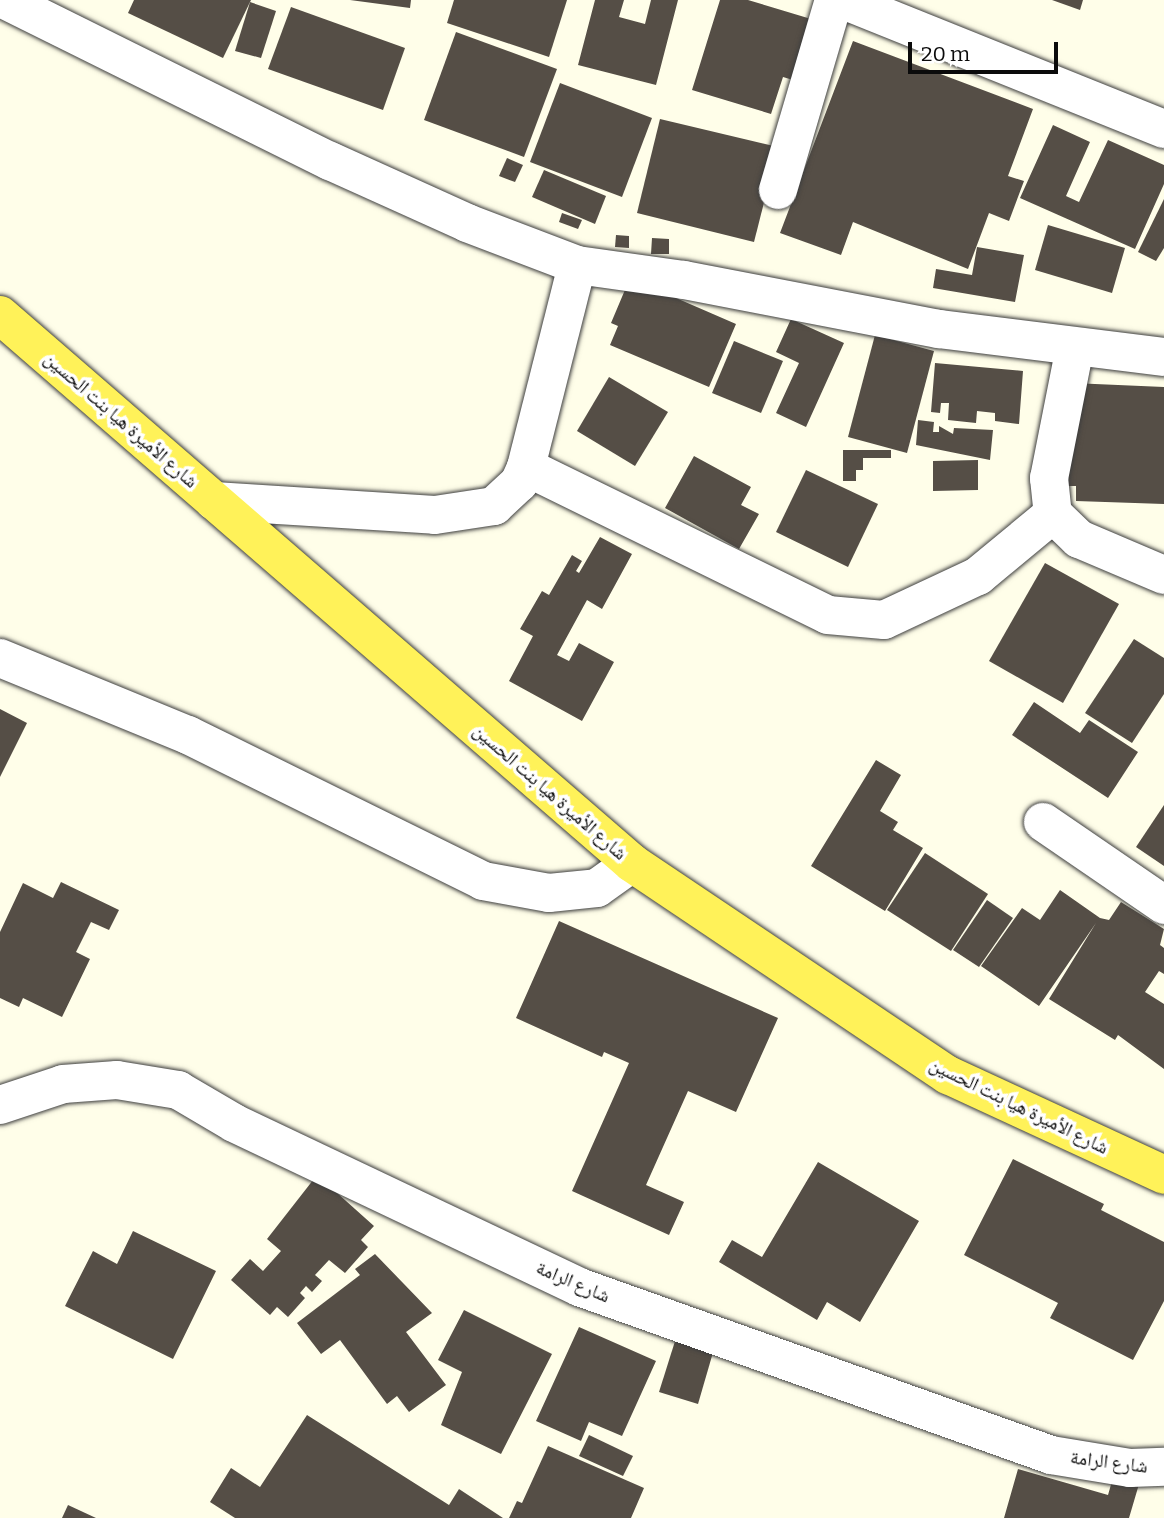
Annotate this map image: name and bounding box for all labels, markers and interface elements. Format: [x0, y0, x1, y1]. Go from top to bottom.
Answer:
scale bar [912, 28, 1062, 72]
text: 20 m [921, 41, 970, 67]
street label: شارع الأميرة هيا بنت الحسين [40, 347, 202, 493]
street label: شارع الأميرة هيا بنت الحسين [469, 719, 631, 865]
street label: شارع الأميرة هيا بنت الحسين [926, 1053, 1112, 1159]
street label: شارع الرامة [533, 1256, 613, 1308]
street label: شارع الرامة [1069, 1446, 1149, 1478]

